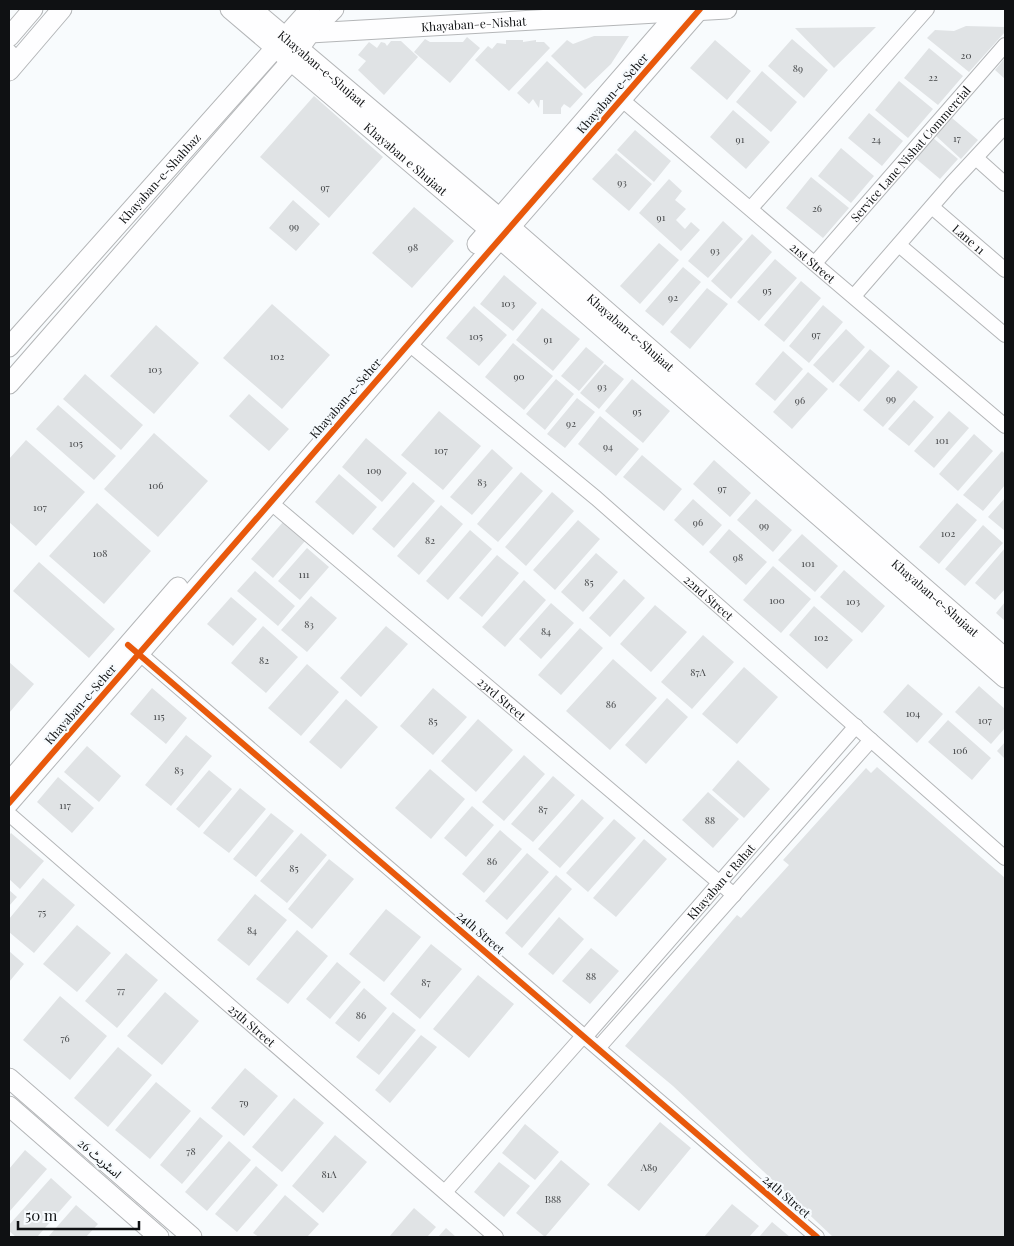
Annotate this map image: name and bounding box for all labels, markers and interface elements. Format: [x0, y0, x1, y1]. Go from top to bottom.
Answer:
street label: Khayaban-e-Nishat [421, 13, 527, 35]
street label: Khayaban-e-Shujaat [275, 27, 370, 111]
house number: 20 [961, 48, 971, 62]
street label: Khayaban-e-Seher [573, 49, 652, 137]
house number: 89 [793, 61, 803, 75]
house number: 22 [928, 70, 938, 84]
street label: Service Lane Nishat Commercial [847, 82, 974, 225]
street label: Khayaban e Shujaat [361, 119, 452, 199]
street label: Khayaban-e-Shahbaz [115, 129, 204, 227]
house number: 17 [953, 131, 961, 145]
house number: 91 [736, 132, 745, 146]
house number: 24 [871, 132, 881, 146]
house number: 93 [617, 175, 627, 189]
house number: 97 [320, 180, 330, 194]
house number: 26 [812, 201, 822, 215]
house number: 91 [657, 210, 666, 224]
house number: 99 [289, 219, 299, 233]
street label: Lane 11 [949, 220, 989, 258]
street label: 21st Street [787, 239, 840, 287]
house number: 98 [408, 240, 418, 254]
house number: 93 [710, 243, 720, 257]
house number: 95 [762, 283, 772, 297]
street label: Khayaban-e-Shujaat [584, 290, 678, 375]
house number: 92 [668, 290, 678, 304]
house number: 103 [501, 296, 516, 310]
house number: 97 [811, 327, 821, 341]
house number: 105 [469, 329, 483, 343]
house number: 91 [544, 332, 553, 346]
house number: 102 [270, 349, 284, 363]
street label: Khayaban-e-Seher [306, 354, 385, 442]
house number: 103 [148, 362, 163, 376]
house number: 90 [513, 369, 525, 383]
house number: 93 [597, 379, 607, 393]
house number: 99 [886, 391, 896, 405]
house number: 96 [795, 393, 805, 407]
house number: 95 [632, 404, 642, 418]
house number: 92 [566, 416, 576, 430]
house number: 101 [935, 433, 949, 447]
house number: 105 [69, 436, 83, 450]
house number: 94 [603, 439, 613, 453]
house number: 107 [434, 443, 448, 457]
house number: 109 [367, 463, 381, 477]
house number: 83 [477, 475, 487, 489]
house number: 106 [149, 478, 163, 492]
house number: 97 [717, 481, 727, 495]
house number: 107 [33, 500, 47, 514]
house number: 96 [693, 515, 703, 529]
house number: 99 [759, 518, 769, 532]
house number: 102 [941, 526, 955, 540]
house number: 82 [425, 533, 435, 547]
house number: 108 [93, 546, 107, 560]
house number: 98 [733, 550, 743, 564]
street label: Khayaban-e-Shujaat [889, 555, 983, 640]
house number: 101 [801, 556, 815, 570]
house number: 111 [298, 567, 310, 581]
street label: 22nd Street [681, 571, 738, 624]
house number: 85 [584, 575, 594, 589]
house number: 100 [769, 593, 785, 607]
house number: 103 [846, 594, 861, 608]
house number: 83 [304, 617, 314, 631]
house number: 84 [541, 624, 551, 638]
house number: 102 [814, 630, 828, 644]
house number: 82 [259, 653, 269, 667]
street label: Khayaban-e-Seher [41, 660, 120, 748]
house number: 87A [690, 665, 706, 679]
street label: 23rd Street [474, 673, 530, 724]
house number: 86 [606, 697, 616, 711]
house number: 104 [906, 706, 920, 720]
house number: 115 [153, 709, 165, 723]
house number: 107 [978, 713, 992, 727]
house number: 85 [428, 714, 438, 728]
house number: 106 [953, 743, 967, 757]
house number: 83 [174, 763, 184, 777]
house number: 117 [59, 798, 71, 812]
house number: 87 [538, 802, 548, 816]
house number: 88 [705, 813, 715, 827]
street label: Khayaban e Rahat [683, 839, 759, 923]
house number: 86 [487, 854, 497, 868]
house number: 85 [289, 861, 299, 875]
house number: 75 [38, 905, 46, 919]
street label: 24th Street [454, 907, 509, 958]
house number: 84 [247, 923, 257, 937]
house number: 88 [586, 969, 596, 983]
house number: 87 [421, 975, 431, 989]
house number: 77 [117, 983, 125, 997]
street label: 25th Street [225, 1000, 280, 1050]
house number: 86 [356, 1008, 366, 1022]
house number: 76 [60, 1031, 70, 1045]
house number: 79 [239, 1095, 249, 1109]
street label: اسٹریٹ 26 [75, 1135, 125, 1181]
house number: 78 [186, 1144, 196, 1158]
house number: A89 [640, 1160, 657, 1174]
house number: 81A [321, 1167, 337, 1181]
street label: 24th Street [760, 1171, 815, 1222]
house number: B88 [545, 1192, 561, 1206]
scale bar [18, 1198, 139, 1230]
text: 50 m [25, 1205, 58, 1225]

